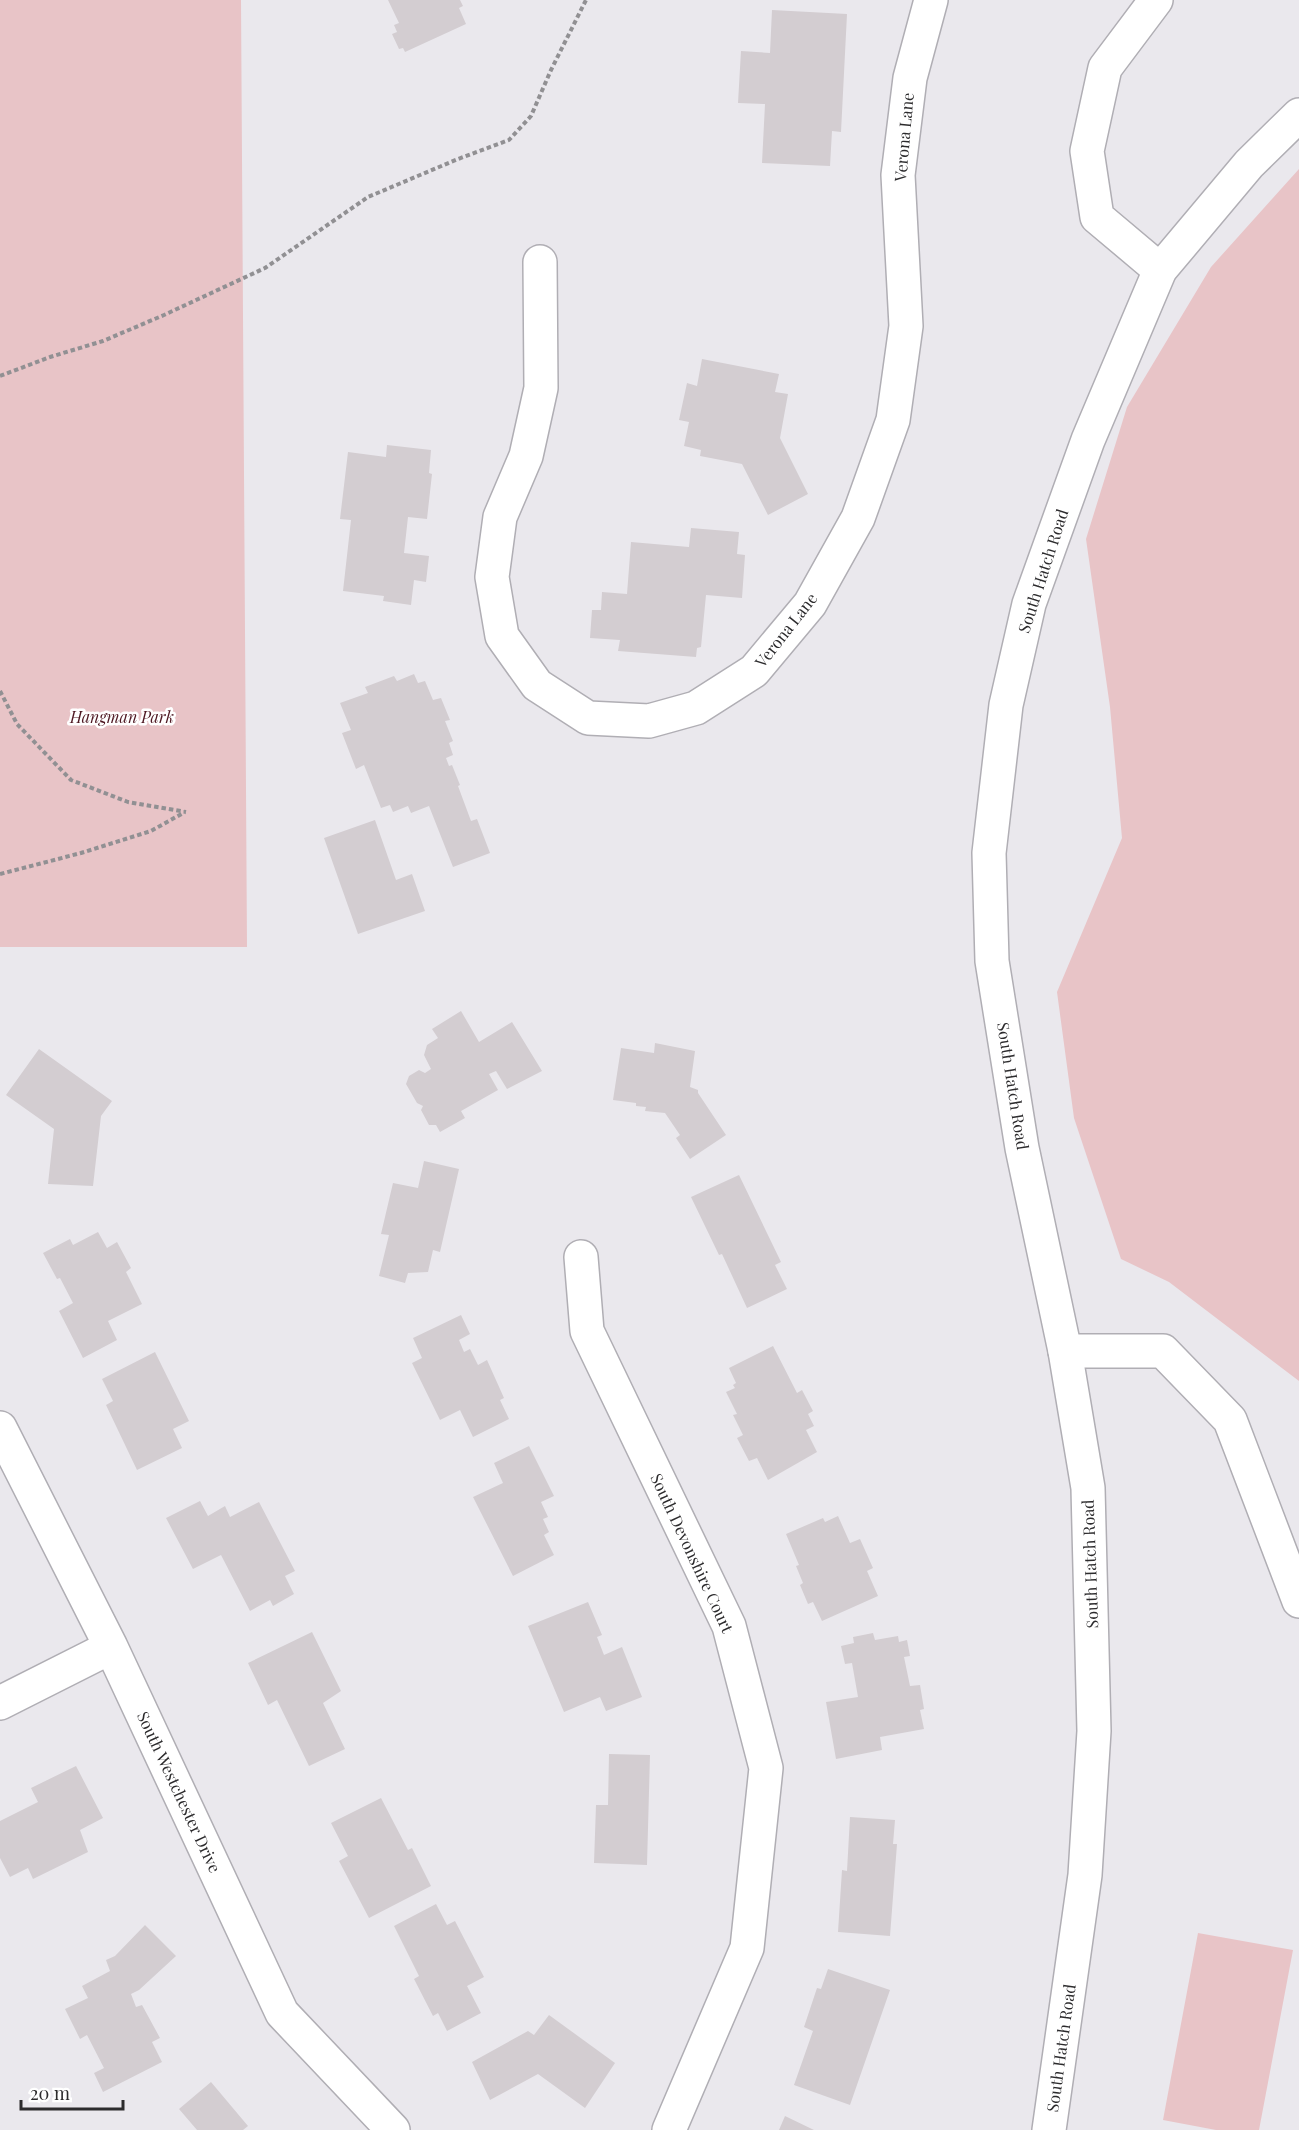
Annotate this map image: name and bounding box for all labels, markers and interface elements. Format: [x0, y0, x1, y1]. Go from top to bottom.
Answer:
street label: Verona Lane [889, 92, 918, 183]
street label: South Hatch Road [1013, 506, 1072, 635]
street label: Verona Lane [749, 588, 821, 672]
park label: Hangman Park [69, 706, 174, 727]
street label: South Hatch Road [993, 1021, 1034, 1151]
street label: South Devonshire Court [646, 1470, 739, 1636]
street label: South Hatch Road [1077, 1499, 1102, 1629]
street label: South Westchester Drive [133, 1708, 226, 1876]
street label: South Hatch Road [1041, 1983, 1080, 2113]
scale bar [21, 2073, 123, 2111]
text: 20 m [30, 2081, 70, 2105]

